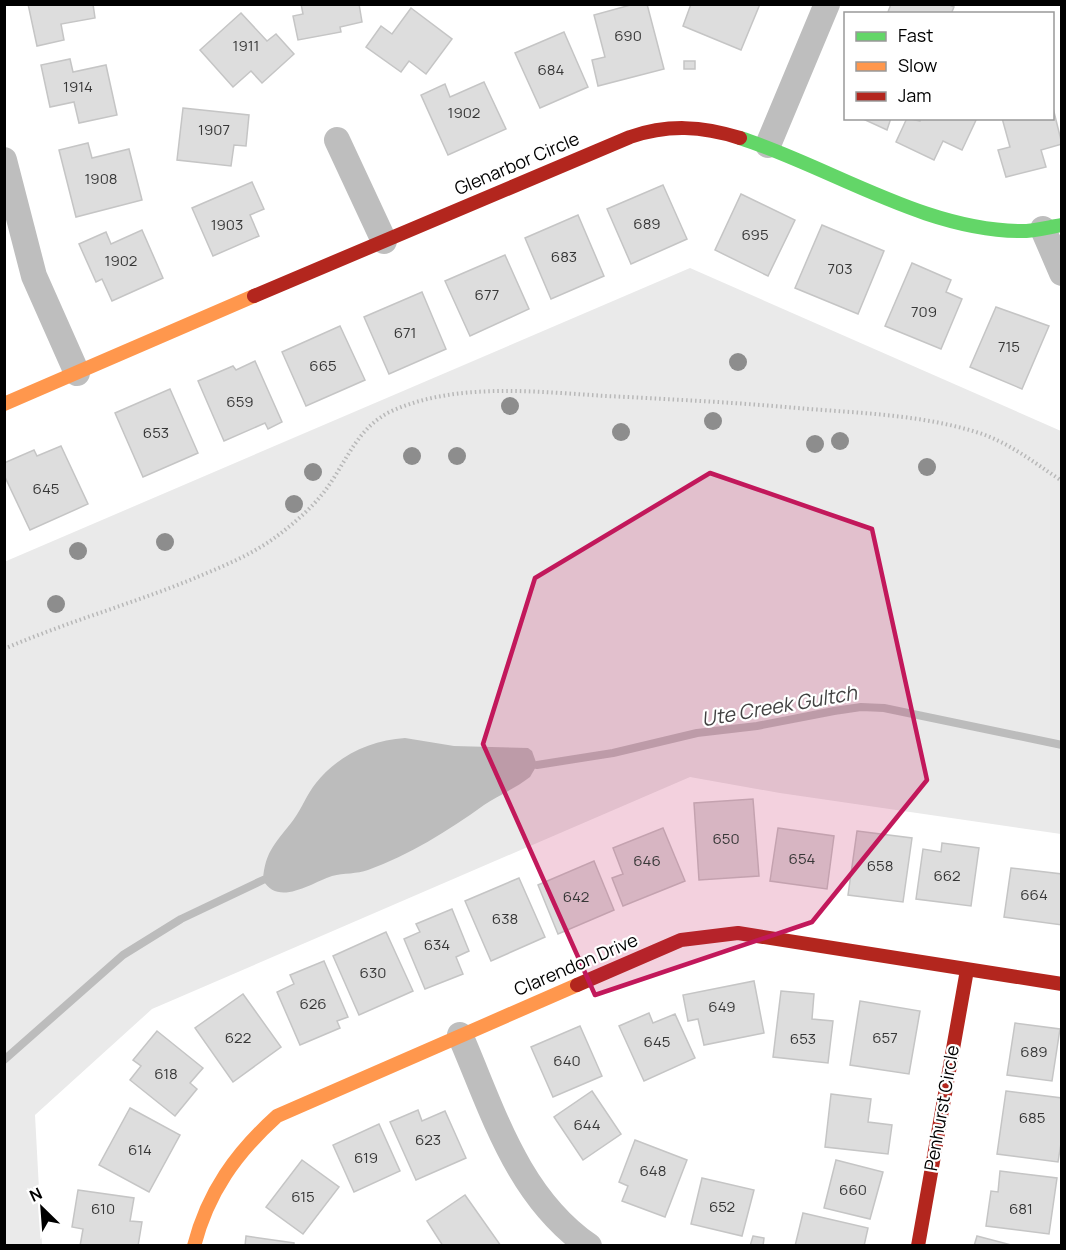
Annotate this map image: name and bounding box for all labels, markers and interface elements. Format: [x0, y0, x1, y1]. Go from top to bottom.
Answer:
legend [844, 12, 1054, 120]
text: Fast [898, 23, 933, 47]
house number: 690 [614, 25, 642, 46]
house number: 1911 [233, 35, 259, 56]
text: Slow [898, 53, 938, 77]
house number: 684 [538, 59, 565, 80]
house number: 1914 [63, 76, 93, 97]
text: Jam [898, 83, 932, 107]
house number: 1902 [448, 102, 480, 123]
house number: 1907 [198, 119, 230, 140]
street label: Glenarbor Circle [450, 126, 583, 200]
house number: 1908 [84, 168, 118, 189]
house number: 689 [633, 213, 661, 234]
house number: 1903 [211, 214, 243, 235]
house number: 695 [741, 224, 769, 245]
house number: 683 [551, 246, 577, 267]
house number: 1902 [105, 250, 137, 271]
house number: 703 [828, 258, 852, 279]
house number: 677 [475, 284, 499, 305]
house number: 709 [911, 301, 937, 322]
house number: 671 [394, 322, 416, 343]
house number: 715 [998, 336, 1020, 357]
house number: 665 [309, 355, 337, 376]
house number: 659 [226, 391, 254, 412]
house number: 653 [143, 422, 169, 443]
house number: 645 [33, 478, 59, 499]
water label: Ute Creek Gultch [699, 678, 860, 732]
house number: 650 [712, 828, 740, 849]
house number: 654 [789, 848, 816, 869]
house number: 646 [633, 850, 661, 871]
house number: 658 [867, 855, 893, 876]
house number: 662 [933, 865, 961, 886]
house number: 664 [1020, 884, 1048, 905]
house number: 642 [563, 886, 589, 907]
house number: 638 [492, 908, 518, 929]
street label: Clarendon Drive [510, 927, 641, 1001]
house number: 634 [424, 934, 450, 955]
house number: 630 [360, 962, 386, 983]
house number: 626 [299, 993, 327, 1014]
house number: 649 [708, 996, 736, 1017]
house number: 622 [225, 1027, 251, 1048]
house number: 657 [872, 1027, 898, 1048]
house number: 653 [790, 1028, 816, 1049]
house number: 645 [644, 1031, 670, 1052]
house number: 689 [1020, 1041, 1048, 1062]
street label: Penhurst Circle [918, 1043, 964, 1173]
house number: 640 [553, 1050, 581, 1071]
house number: 618 [154, 1063, 178, 1084]
house number: 685 [1019, 1107, 1045, 1128]
house number: 644 [573, 1114, 601, 1135]
house number: 623 [415, 1129, 441, 1150]
house number: 614 [128, 1139, 152, 1160]
house number: 619 [354, 1147, 378, 1168]
house number: 648 [640, 1160, 666, 1181]
north arrow [12, 1178, 72, 1238]
house number: 660 [839, 1179, 867, 1200]
text: N [26, 1182, 46, 1207]
house number: 615 [291, 1186, 315, 1207]
house number: 652 [709, 1196, 735, 1217]
house number: 610 [91, 1198, 115, 1219]
house number: 681 [1009, 1198, 1033, 1219]

